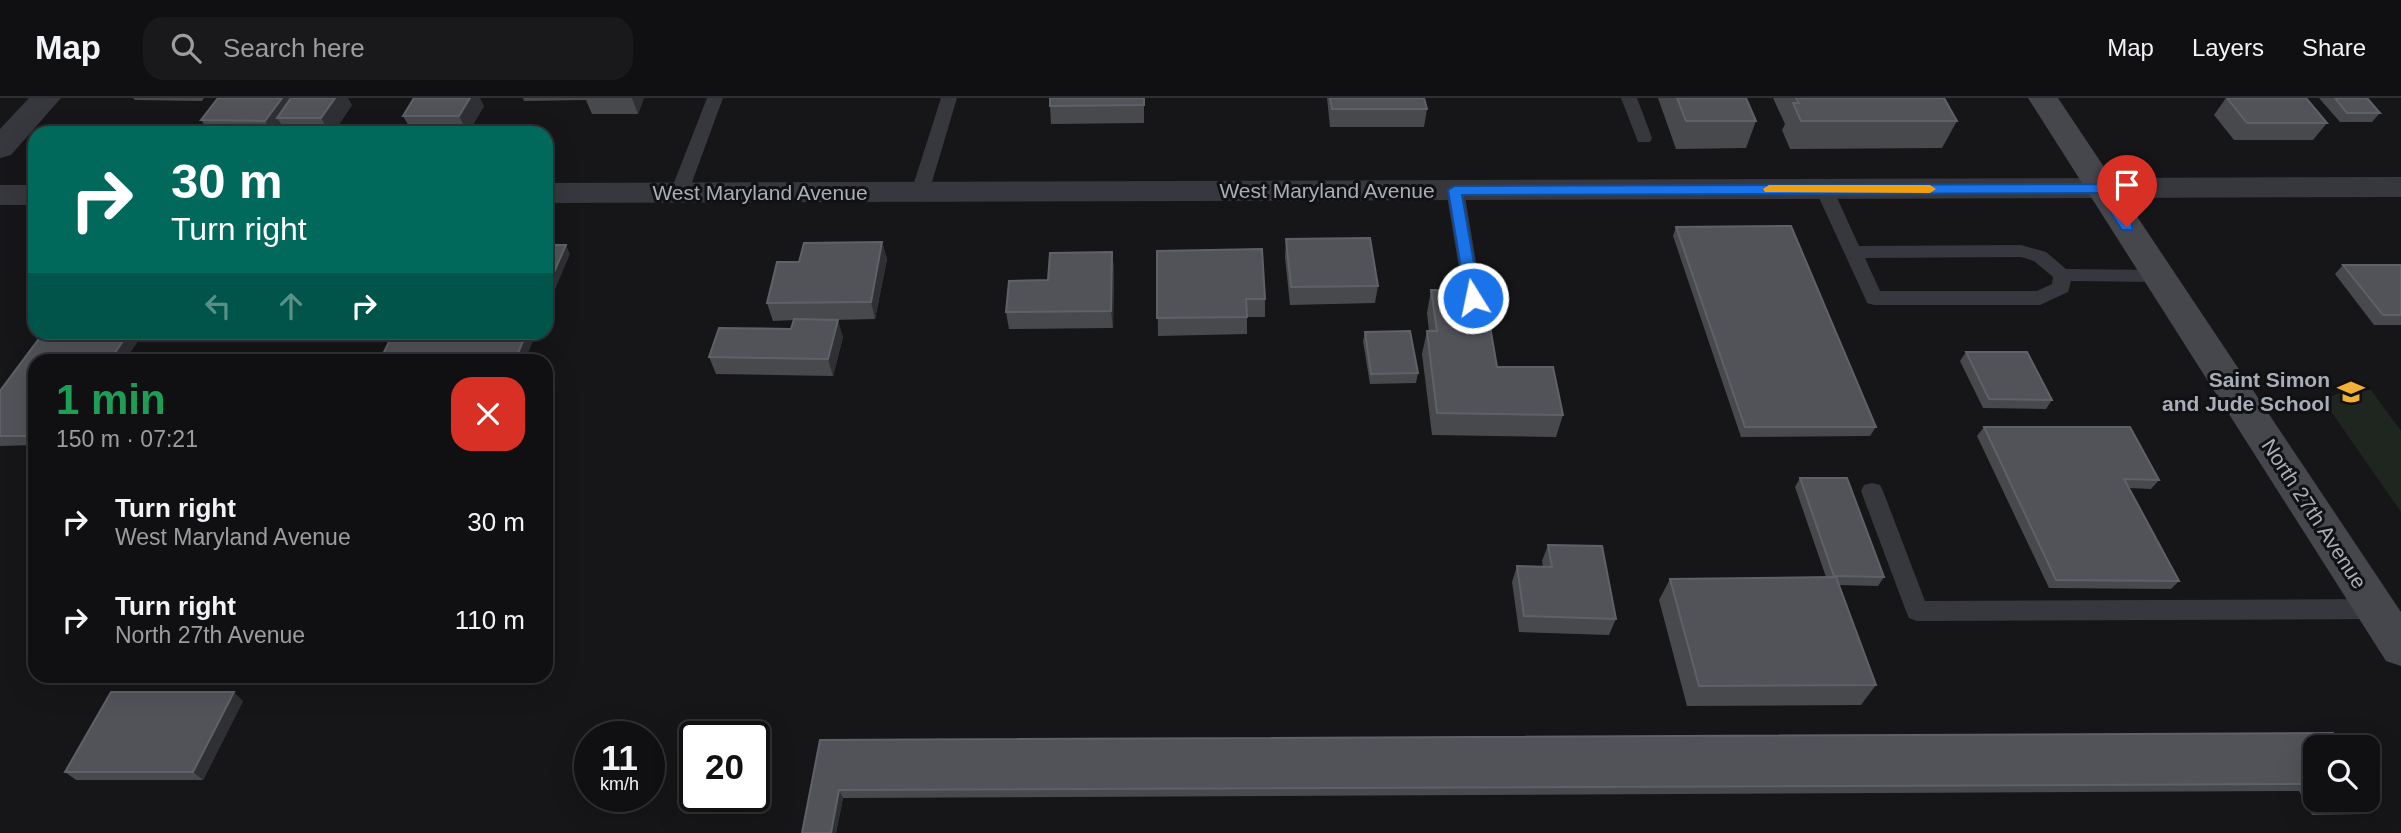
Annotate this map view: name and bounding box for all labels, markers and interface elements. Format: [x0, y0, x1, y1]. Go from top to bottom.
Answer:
search box [143, 17, 633, 80]
text: Map [35, 29, 101, 66]
icon: search [167, 29, 205, 67]
text: Search here [223, 33, 365, 63]
text: Map [2107, 34, 2154, 61]
text: Layers [2192, 34, 2264, 61]
text: Share [2302, 34, 2366, 61]
icon: right [56, 154, 147, 245]
text: 30 m [171, 154, 283, 208]
pin [2097, 155, 2157, 227]
icon: arrive [2108, 166, 2146, 204]
street label: West Maryland Avenue [1219, 179, 1435, 202]
street label: West Maryland Avenue [652, 181, 868, 204]
text: Turn right [171, 211, 307, 247]
position arrow [1436, 261, 1510, 335]
icon: left [199, 287, 237, 325]
icon: ahead [272, 287, 310, 325]
icon: right [345, 287, 383, 325]
place label: Saint Simon and Jude School [2162, 368, 2330, 415]
text: 1 min [56, 376, 166, 423]
button: close [451, 377, 525, 451]
school or university icon: Saint Simon and Jude School [2336, 377, 2366, 407]
text: 150 m · 07:21 [56, 426, 198, 452]
street label: North 27th Avenue [2258, 435, 2371, 593]
text: Turn right [115, 493, 236, 523]
icon: right [56, 503, 94, 541]
text: 30 m [467, 507, 525, 537]
text: West Maryland Avenue [115, 524, 351, 550]
text: Turn right [115, 591, 236, 621]
icon: right [56, 601, 94, 639]
text: 110 m [455, 605, 525, 635]
text: North 27th Avenue [115, 622, 305, 648]
speed limit sign: 20 [679, 721, 770, 812]
map controls [2303, 735, 2380, 812]
button: search [2303, 735, 2380, 812]
text: 11 [601, 738, 638, 777]
text: km/h [600, 774, 639, 794]

